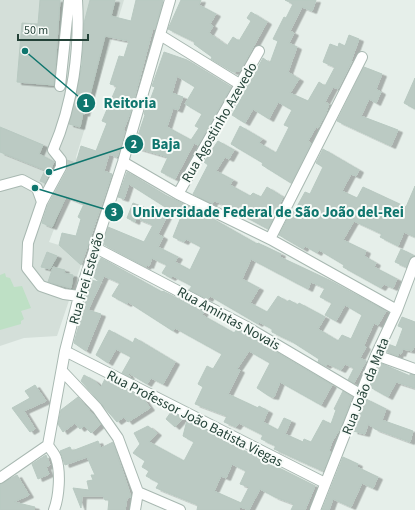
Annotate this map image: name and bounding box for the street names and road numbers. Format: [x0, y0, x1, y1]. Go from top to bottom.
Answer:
street label: Rua Agostinho Azevedo [177, 59, 263, 186]
street label: Rua Frei Estevão [64, 230, 110, 327]
street label: Rua Amintas Novais [173, 282, 284, 356]
street label: Rua João da Mata [337, 335, 395, 438]
street label: Rua Professor João Batista Viegas [103, 366, 286, 472]

